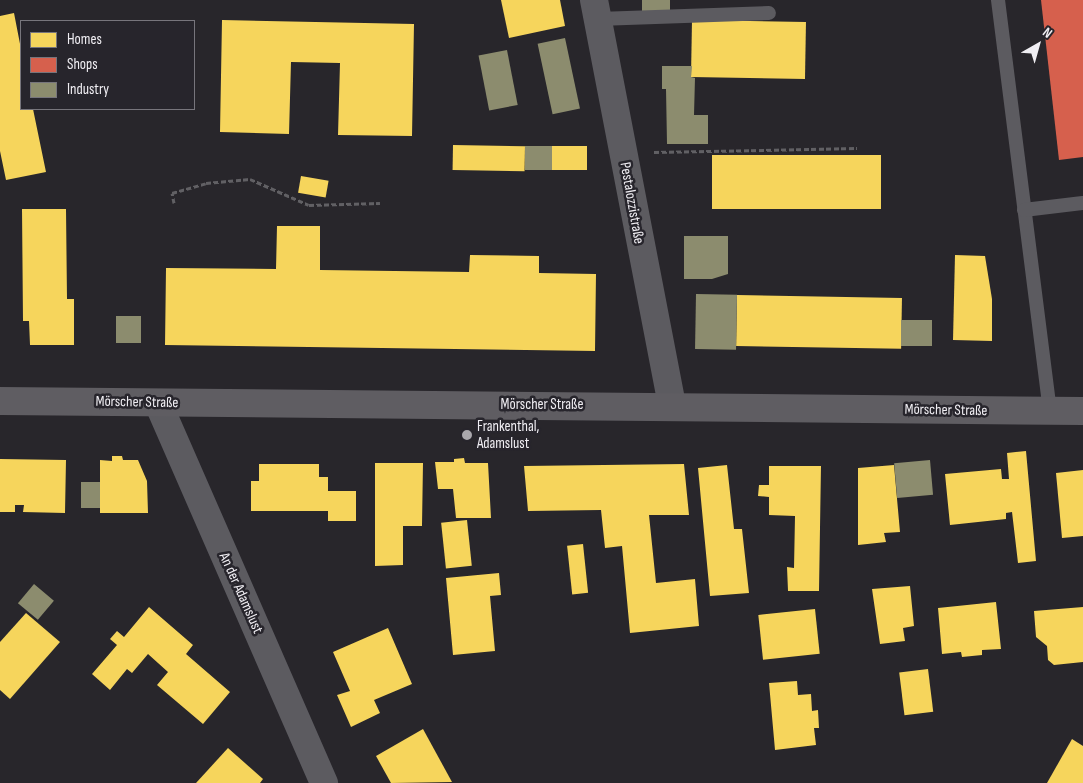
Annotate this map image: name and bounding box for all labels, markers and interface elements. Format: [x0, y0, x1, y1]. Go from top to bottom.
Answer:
legend [20, 20, 195, 110]
north arrow [1013, 20, 1063, 70]
text: N [1039, 24, 1056, 42]
text: Homes [67, 30, 102, 49]
text: Shops [67, 55, 98, 74]
text: Industry [67, 80, 109, 99]
street label: Pestalozzistraße [616, 161, 648, 245]
street label: Mörscher Straße [95, 392, 179, 412]
street label: Mörscher Straße [501, 396, 583, 414]
street label: Mörscher Straße [904, 400, 988, 420]
place label: Frankenthal, Adamslust [477, 417, 539, 452]
marker: Frankenthal, Adamslust [461, 429, 473, 441]
street label: An der Adamslust [215, 550, 267, 636]

